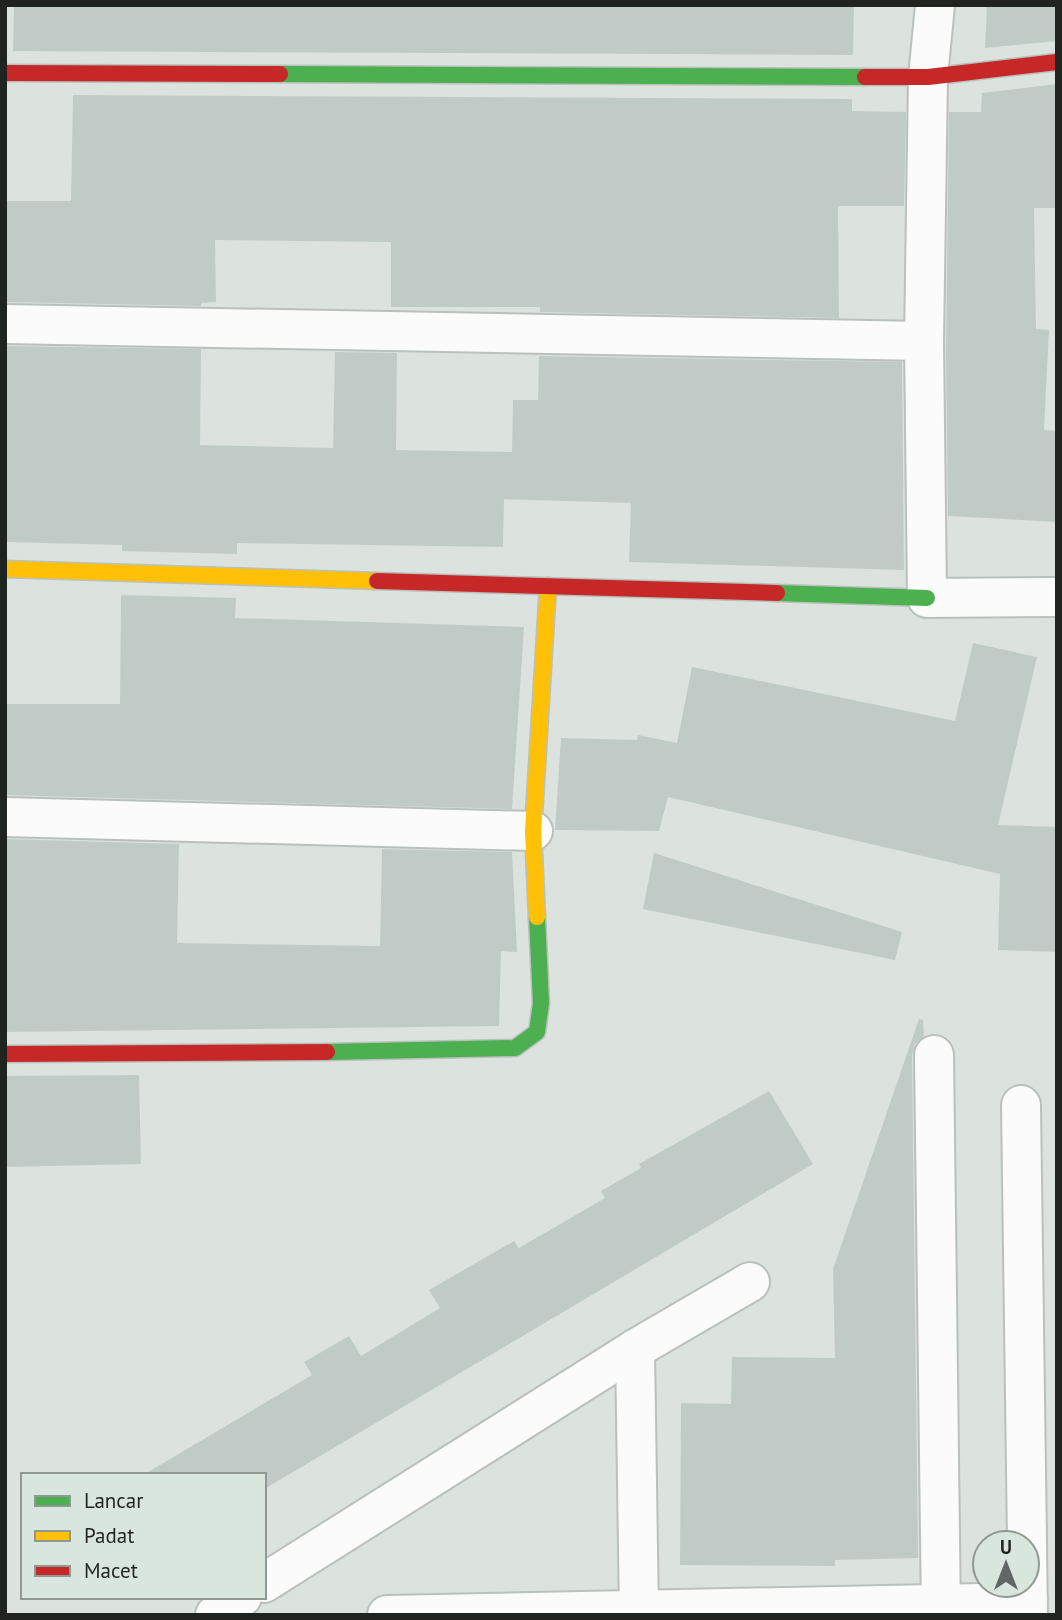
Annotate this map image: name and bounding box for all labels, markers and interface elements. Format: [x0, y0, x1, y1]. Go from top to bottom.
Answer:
legend [21, 1473, 266, 1599]
text: Lancar [84, 1487, 143, 1514]
text: Padat [84, 1522, 134, 1549]
north arrow [971, 1529, 1041, 1599]
text: U [1000, 1535, 1012, 1559]
text: Macet [84, 1557, 138, 1584]

